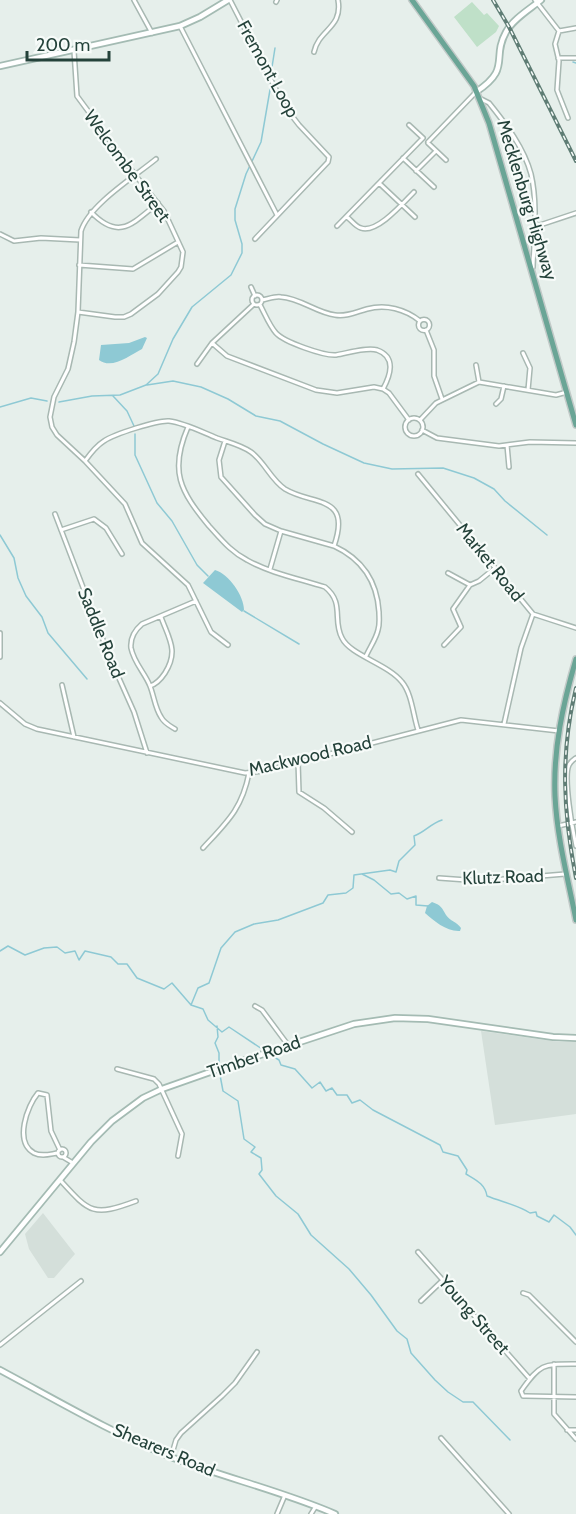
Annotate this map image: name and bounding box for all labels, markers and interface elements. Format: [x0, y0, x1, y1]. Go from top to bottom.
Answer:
street label: Fremont Loop [232, 17, 304, 121]
scale bar [27, 24, 110, 62]
text: 200 m [36, 34, 90, 56]
street label: Welcombe Street [79, 106, 175, 226]
street label: Mecklenburg Highway [492, 117, 562, 283]
street label: Market Road [452, 518, 528, 606]
street label: Saddle Road [73, 585, 129, 681]
street label: Mackwood Road [247, 731, 373, 781]
street label: Klutz Road [462, 865, 544, 889]
street label: Timber Road [205, 1031, 303, 1083]
street label: Young Street [433, 1270, 514, 1359]
street label: Shearers Road [110, 1419, 218, 1481]

